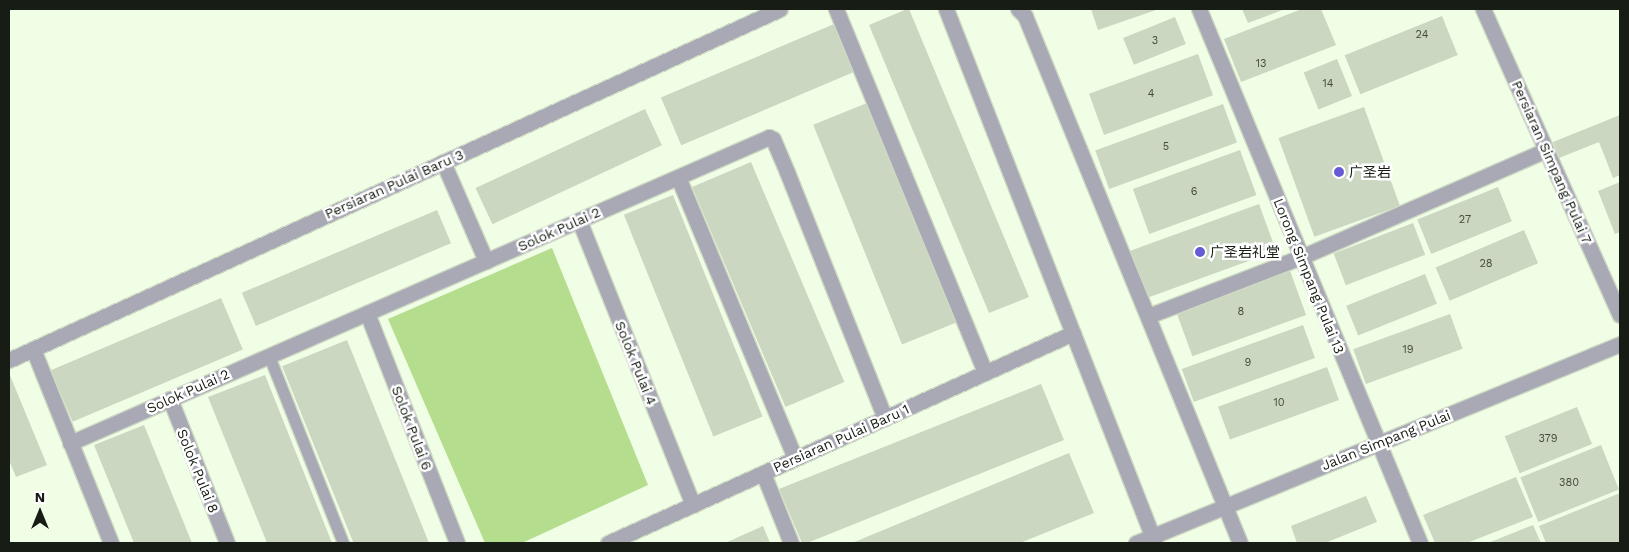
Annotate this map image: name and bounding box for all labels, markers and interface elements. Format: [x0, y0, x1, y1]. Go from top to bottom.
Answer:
house number: 24 [1416, 28, 1428, 42]
house number: 3 [1152, 34, 1158, 48]
house number: 13 [1256, 57, 1266, 71]
house number: 14 [1322, 77, 1334, 91]
street label: Persiaran Simpang Pulai 7 [1508, 78, 1596, 246]
house number: 4 [1148, 87, 1154, 101]
house number: 5 [1163, 140, 1169, 154]
street label: Persiaran Pulai Baru 3 [322, 146, 466, 222]
place label: 广圣岩 [1349, 164, 1391, 180]
marker: 广圣岩 [1333, 166, 1345, 178]
house number: 6 [1191, 185, 1197, 199]
street label: Lorong Simpang Pulai 13 [1270, 196, 1348, 356]
street label: Solok Pulai 2 [515, 203, 603, 255]
house number: 27 [1459, 213, 1471, 227]
place label: 广圣岩礼堂 [1210, 244, 1280, 260]
marker: 广圣岩礼堂 [1194, 246, 1206, 258]
house number: 28 [1479, 257, 1493, 271]
house number: 8 [1238, 305, 1244, 319]
street label: Solok Pulai 4 [612, 318, 660, 408]
house number: 19 [1402, 343, 1414, 357]
house number: 9 [1245, 356, 1251, 370]
street label: Solok Pulai 2 [144, 365, 232, 417]
street label: Solok Pulai 6 [388, 383, 436, 473]
house number: 10 [1273, 396, 1285, 410]
street label: Persiaran Pulai Baru 1 [770, 400, 912, 476]
street label: Jalan Simpang Pulai [1319, 406, 1453, 474]
street label: Solok Pulai 8 [173, 426, 223, 516]
house number: 379 [1539, 432, 1557, 446]
house number: 380 [1559, 476, 1579, 490]
north arrow [15, 487, 65, 537]
text: N [35, 489, 45, 505]

